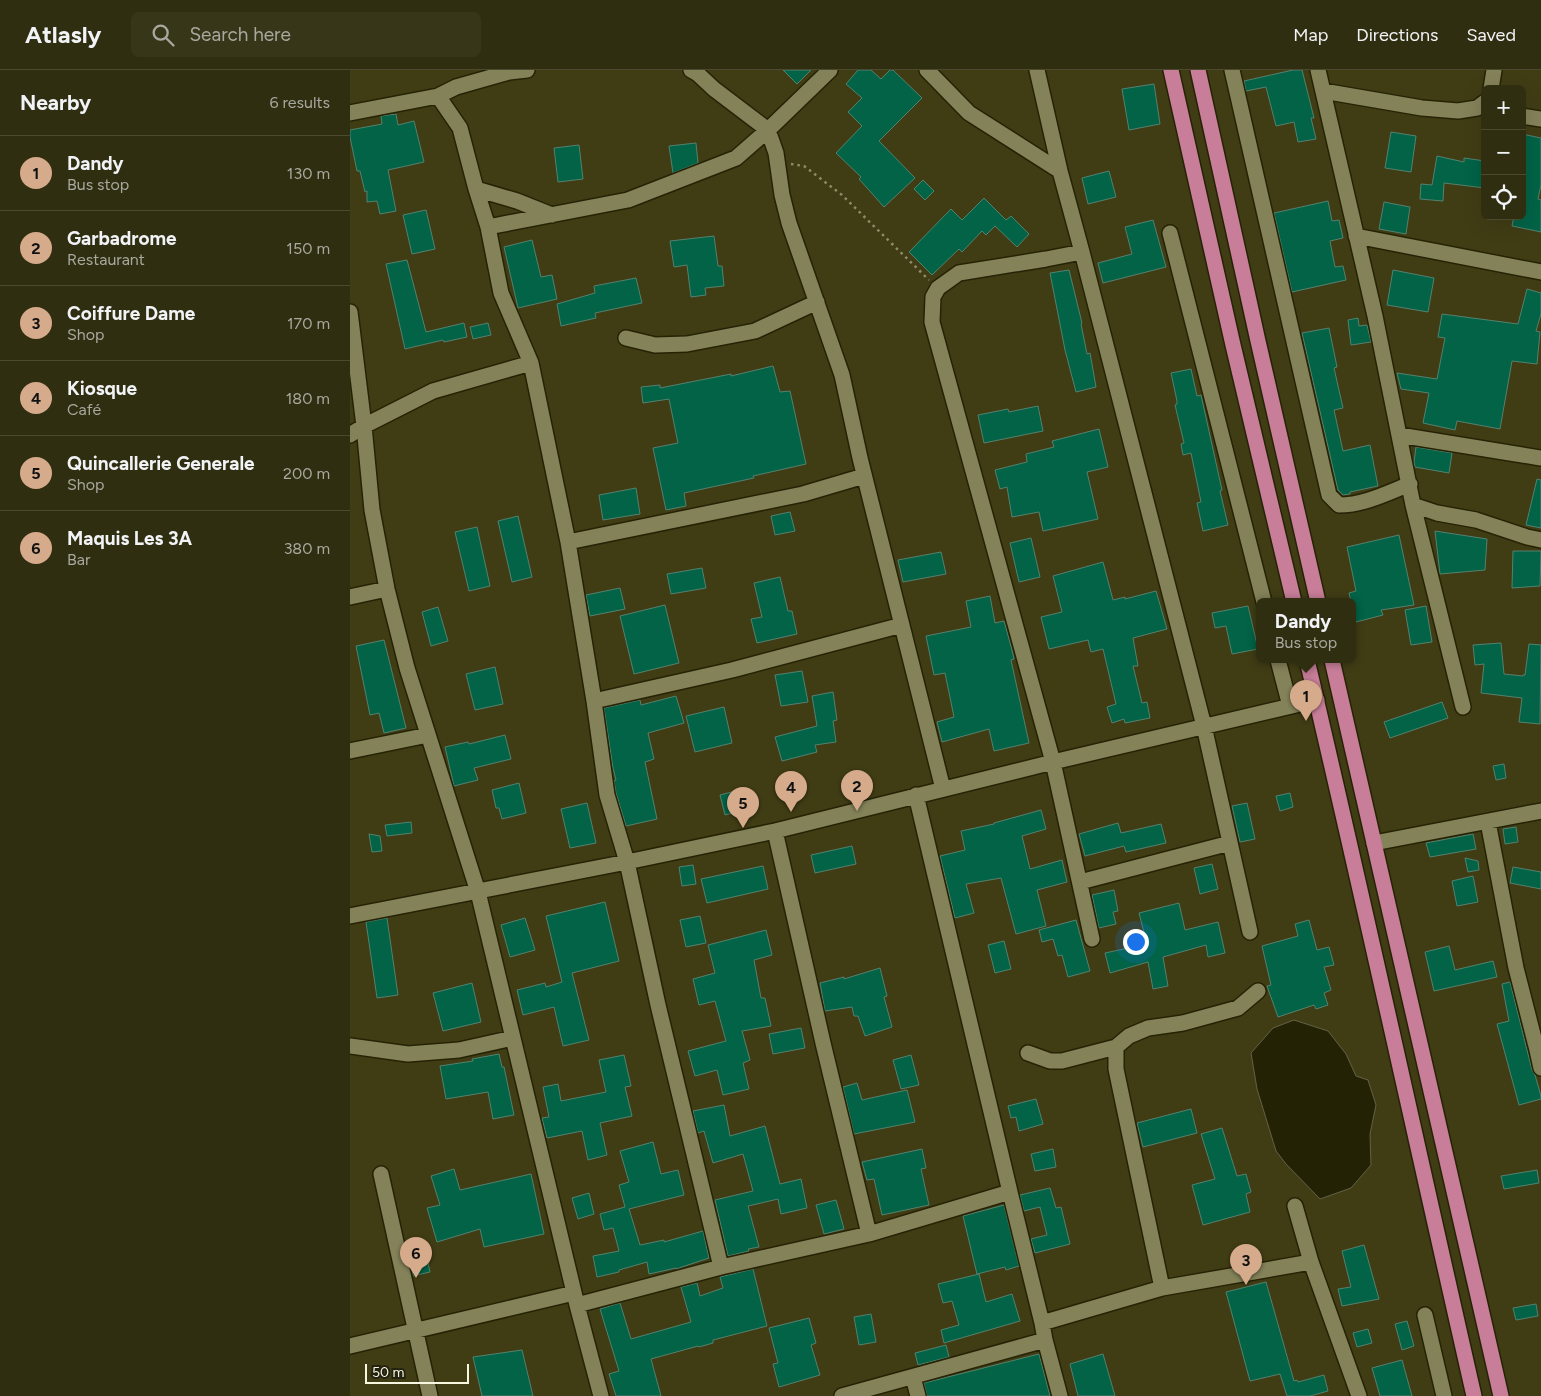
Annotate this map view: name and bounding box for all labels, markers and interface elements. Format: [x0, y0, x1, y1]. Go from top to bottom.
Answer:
search box [131, 12, 481, 57]
text: Atlasly [25, 20, 101, 49]
icon: search [149, 21, 177, 49]
text: Search here [189, 23, 291, 46]
text: Map [1293, 24, 1328, 46]
text: Directions [1356, 24, 1438, 46]
text: Saved [1466, 24, 1516, 46]
map controls [1481, 85, 1526, 220]
button: + [1481, 85, 1526, 130]
text: Nearby [20, 90, 91, 115]
text: 6 results [269, 93, 330, 112]
button: − [1481, 130, 1526, 175]
text: Dandy [67, 152, 123, 175]
text: 1 [33, 164, 39, 183]
text: 130 m [287, 164, 330, 183]
text: Bus stop [67, 175, 129, 194]
button: locate [1481, 175, 1526, 220]
text: Garbadrome [67, 227, 177, 250]
text: 2 [31, 239, 41, 258]
text: 150 m [286, 239, 330, 258]
text: Restaurant [67, 250, 145, 269]
text: Coiffure Dame [67, 302, 195, 325]
text: 3 [32, 314, 40, 333]
text: 170 m [287, 314, 330, 333]
text: Shop [67, 325, 105, 344]
text: Kiosque [67, 377, 137, 400]
text: 4 [31, 389, 41, 408]
text: 180 m [286, 389, 330, 408]
text: Café [67, 400, 101, 419]
text: Quincallerie Generale [67, 452, 255, 475]
text: 5 [31, 464, 41, 483]
text: 200 m [283, 464, 330, 483]
text: Shop [67, 475, 105, 494]
text: Maquis Les 3A [67, 527, 192, 550]
text: 6 [31, 539, 41, 558]
text: 380 m [284, 539, 330, 558]
text: Bar [67, 550, 90, 569]
popup [1256, 598, 1356, 663]
text: Dandy [1275, 610, 1331, 633]
text: Bus stop [1275, 633, 1337, 652]
pin: 1 [1290, 680, 1322, 721]
pin: 2 [841, 770, 873, 811]
pin: 4 [775, 771, 807, 812]
pin: 5 [727, 787, 759, 828]
your location [1123, 929, 1149, 955]
pin: 6 [400, 1237, 432, 1278]
pin: 3 [1230, 1244, 1262, 1285]
scale bar [365, 1361, 469, 1384]
text: 50 m [372, 1364, 404, 1381]

